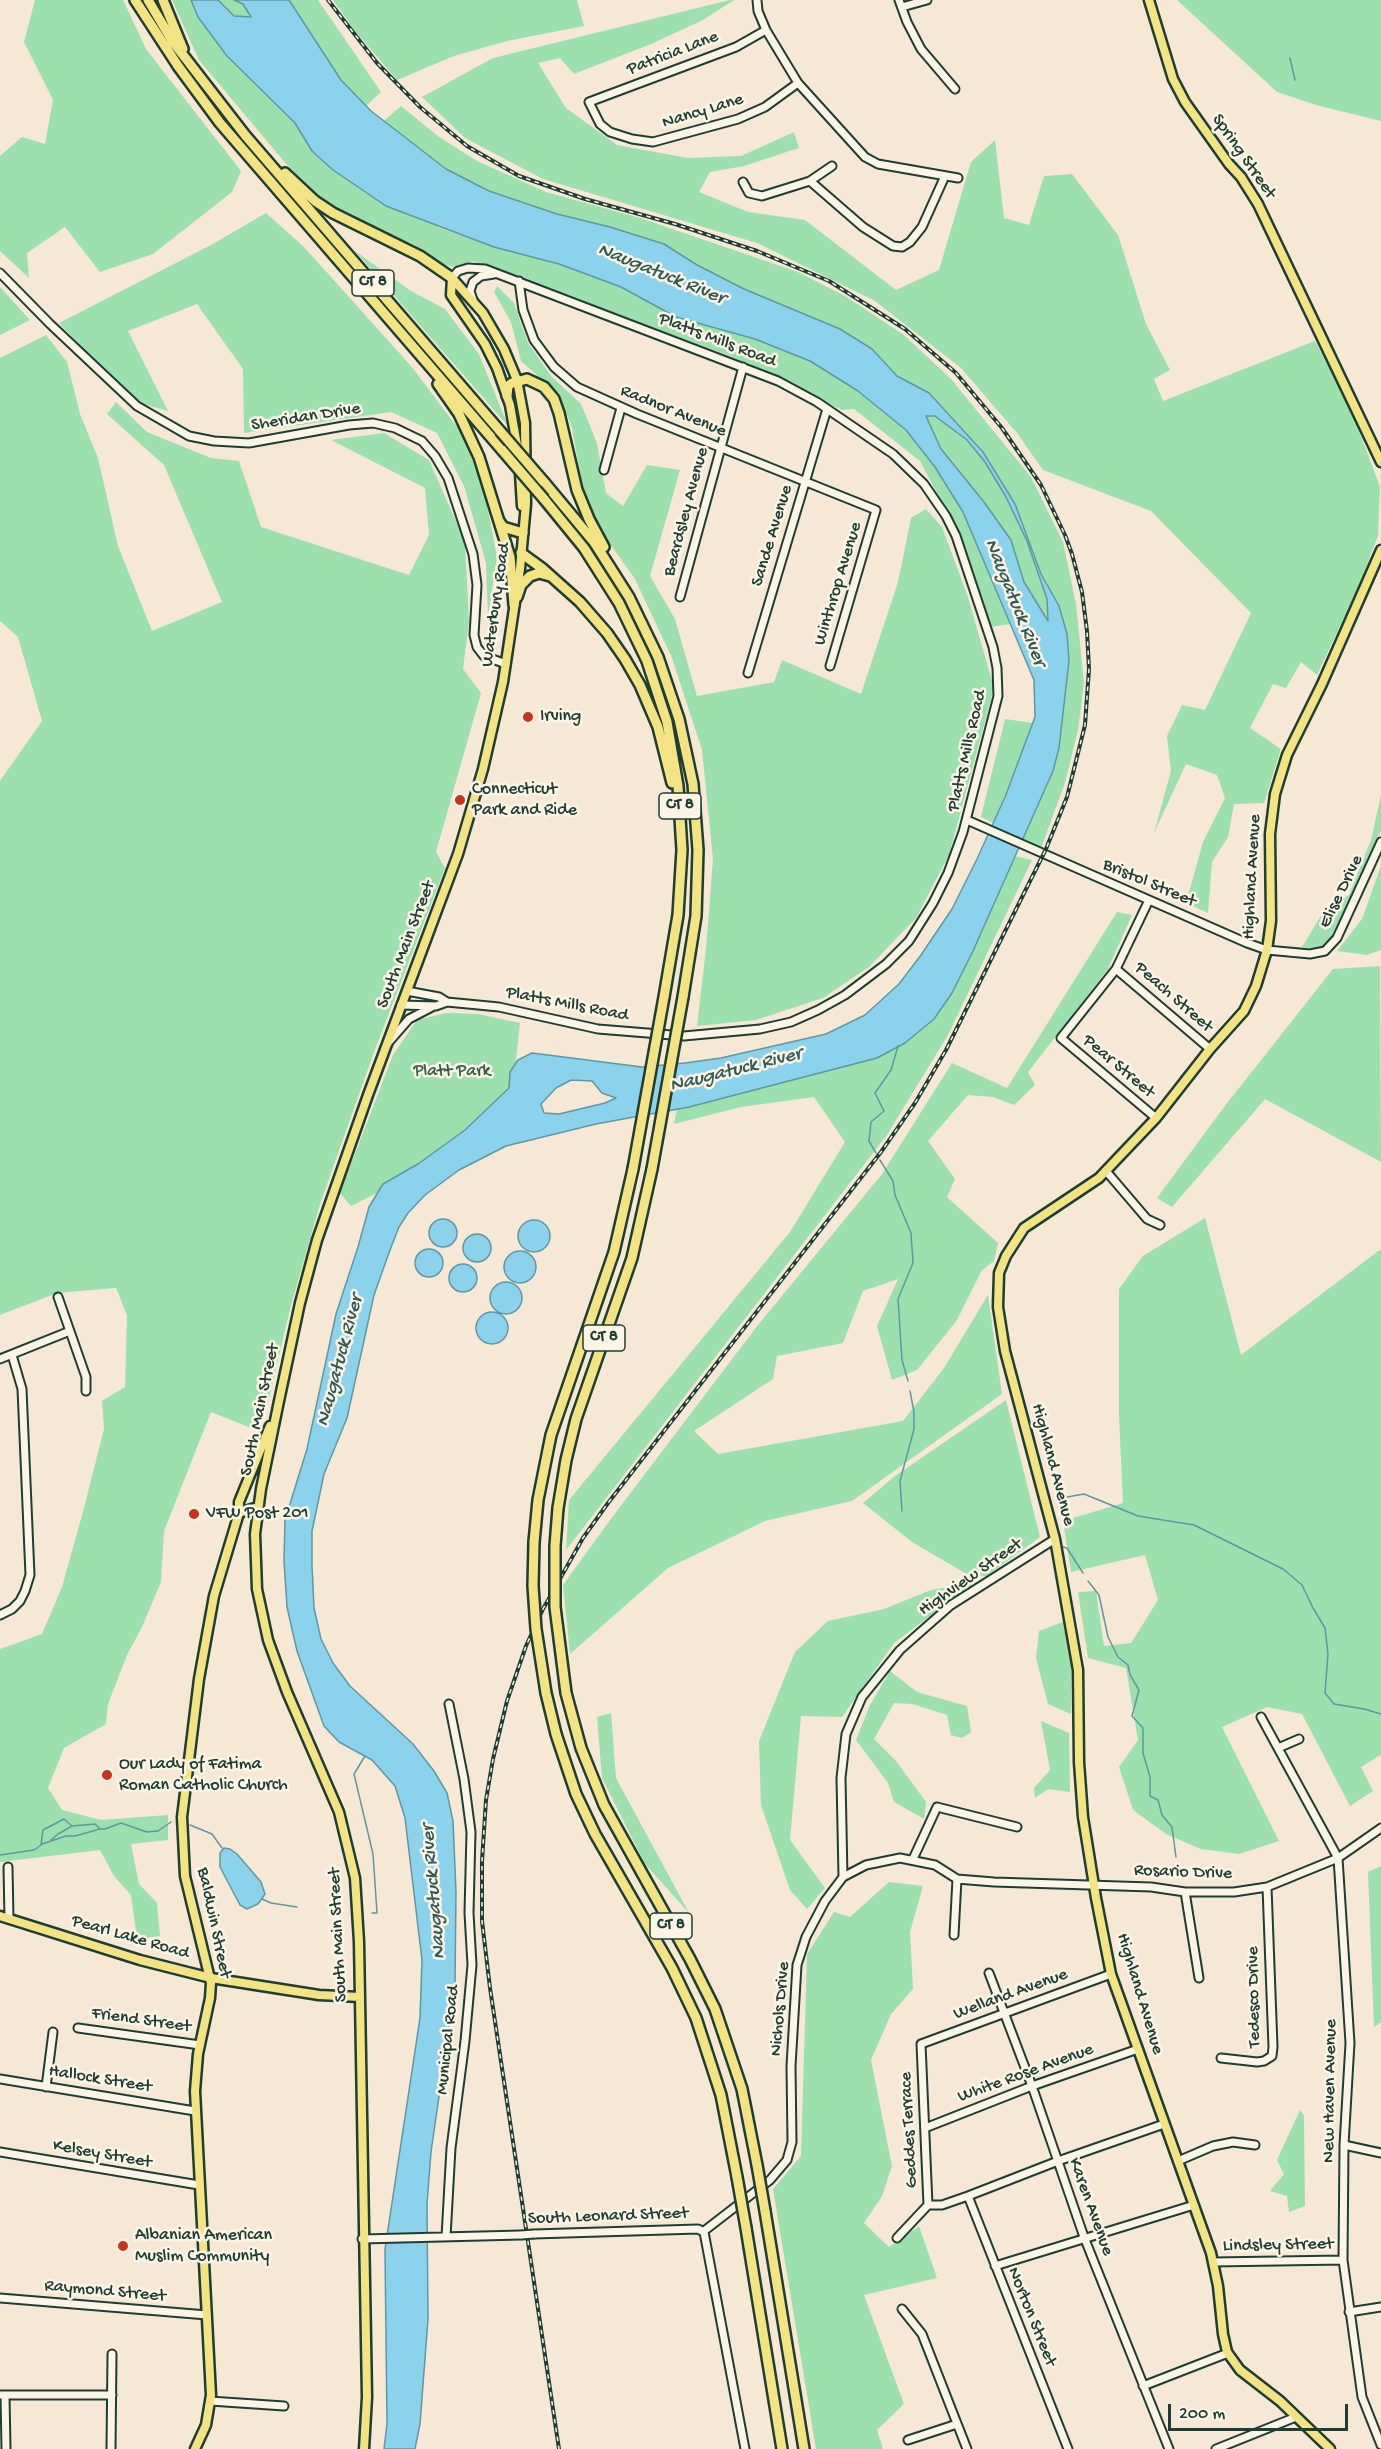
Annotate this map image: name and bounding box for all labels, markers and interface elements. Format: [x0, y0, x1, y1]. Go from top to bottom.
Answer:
street label: Patricia Lane [624, 27, 722, 81]
street label: Nancy Lane [660, 89, 746, 135]
street label: Spring Street [1206, 110, 1280, 204]
water label: Naugatuck River [594, 239, 728, 311]
road number: CT 8 [352, 270, 394, 296]
street label: Platts Mills Road [655, 309, 779, 373]
street label: Radnor Avenue [617, 381, 729, 443]
street label: Sheridan Drive [250, 399, 362, 437]
street label: Beardsley Avenue [659, 445, 715, 579]
street label: Sande Avenue [747, 483, 799, 589]
street label: Winthrop Avenue [810, 520, 868, 648]
water label: Naugatuck River [978, 536, 1050, 670]
street label: Waterbury Road [478, 542, 516, 668]
street label: Platts Mills Road [944, 688, 992, 814]
place label: Irving [540, 706, 581, 728]
marker: Irving [521, 710, 535, 724]
place label: Connecticut Park and Ride [472, 779, 577, 822]
marker: Connecticut Park and Ride [453, 793, 467, 807]
road number: CT 8 [659, 793, 701, 819]
street label: Highland Avenue [1239, 814, 1267, 940]
street label: Elise Drive [1315, 852, 1369, 932]
street label: Bristol Street [1099, 855, 1199, 913]
street label: South Main Street [373, 878, 441, 1012]
street label: Peach Street [1129, 958, 1217, 1038]
street label: Platts Mills Road [504, 983, 630, 1027]
street label: Pear Street [1077, 1030, 1159, 1104]
water label: Naugatuck River [668, 1043, 804, 1099]
park label: Platt Park [413, 1061, 491, 1083]
water label: Naugatuck River [312, 1293, 370, 1429]
road number: CT 8 [583, 1325, 625, 1351]
street label: South Main Street [236, 1342, 286, 1478]
street label: Highland Avenue [1025, 1402, 1079, 1528]
place label: VFW Post 201 [206, 1503, 309, 1525]
marker: VFW Post 201 [187, 1507, 201, 1521]
street label: Highview Street [915, 1534, 1027, 1622]
place label: Our Lady of Fatima Roman Catholic Church [119, 1754, 288, 1796]
marker: Our Lady of Fatima Roman Catholic Church [100, 1768, 114, 1782]
water label: Naugatuck River [417, 1824, 453, 1960]
street label: Rosario Drive [1133, 1860, 1233, 1886]
street label: Baldwin Street [191, 1866, 235, 1980]
street label: South Main Street [325, 1867, 353, 2003]
street label: Pearl Lake Road [69, 1911, 191, 1965]
road number: CT 8 [650, 1913, 692, 1939]
street label: Highland Avenue [1110, 1931, 1168, 2057]
street label: Tedesco Drive [1243, 1946, 1267, 2048]
street label: Nichols Drive [766, 1961, 796, 2057]
street label: Welland Avenue [951, 1964, 1071, 2026]
street label: Municipal Road [433, 1984, 465, 2096]
street label: Friend Street [90, 2003, 192, 2039]
street label: New Haven Avenue [1319, 2019, 1343, 2163]
street label: White Rose Avenue [955, 2039, 1097, 2109]
street label: Hallock Street [47, 2061, 153, 2099]
street label: Geddes Terrace [896, 2071, 924, 2189]
street label: Kelsey Street [51, 2136, 153, 2174]
street label: Karen Avenue [1062, 2155, 1118, 2259]
street label: South Leonard Street [527, 2203, 689, 2231]
place label: Albanian American Muslim Community [135, 2225, 272, 2268]
street label: Lindsley Street [1223, 2234, 1333, 2258]
marker: Albanian American Muslim Community [116, 2239, 130, 2253]
street label: Norton Street [1001, 2264, 1061, 2370]
street label: Raymond Street [43, 2276, 167, 2308]
scale bar [1171, 2392, 1351, 2430]
text: 200 m [1179, 2404, 1225, 2425]

